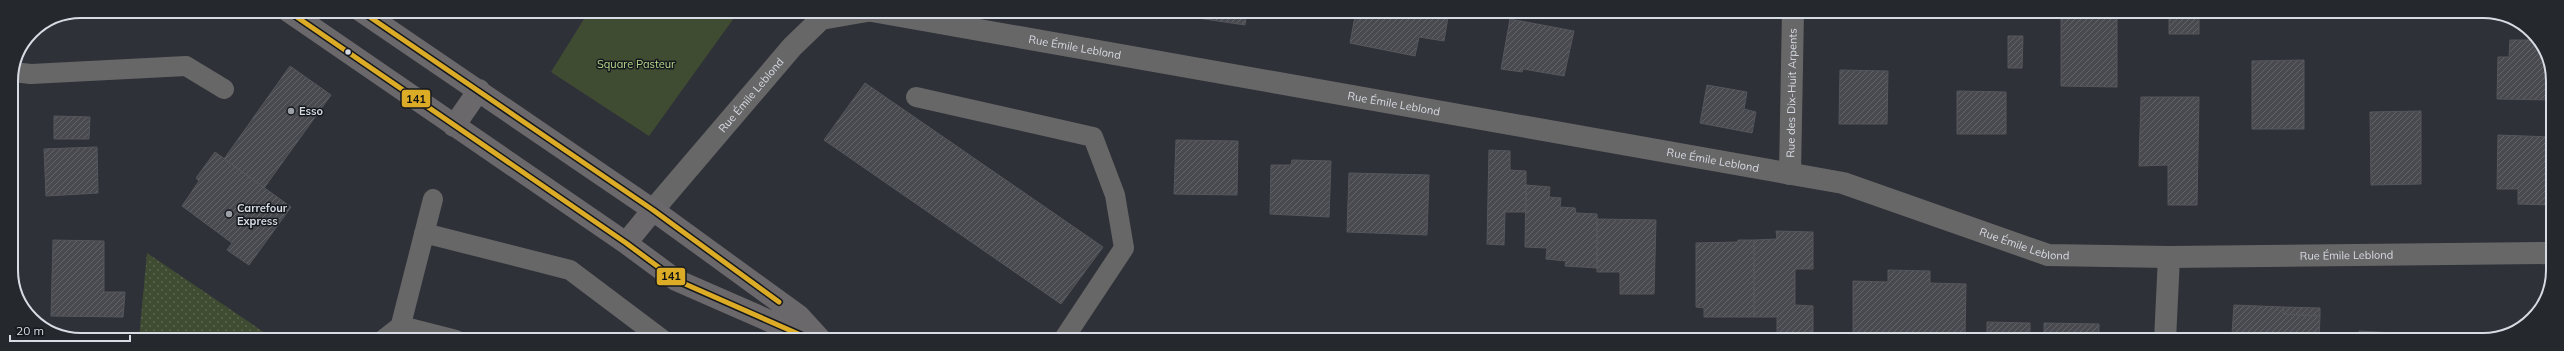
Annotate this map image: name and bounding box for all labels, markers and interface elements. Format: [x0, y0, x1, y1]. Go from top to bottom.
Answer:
street label: Rue des Dix-Huit Arpents [1783, 28, 1800, 158]
street label: Rue Émile Leblond [1028, 32, 1122, 62]
unlabelled marker [343, 47, 353, 57]
street label: Rue Émile Leblond [715, 55, 787, 135]
park label: Square Pasteur [597, 57, 675, 71]
street label: Rue Émile Leblond [1347, 88, 1441, 118]
line badge: 141 [401, 89, 431, 108]
text: 141 [406, 92, 426, 106]
place label: Esso [299, 104, 324, 118]
marker: Esso [286, 106, 296, 116]
street label: Rue Émile Leblond [1666, 145, 1760, 175]
place label: Carrefour Express [237, 201, 288, 228]
marker: Carrefour Express [224, 209, 234, 219]
street label: Rue Émile Leblond [1978, 224, 2070, 262]
street label: Rue Émile Leblond [2300, 248, 2393, 263]
line badge: 141 [656, 267, 686, 286]
text: 141 [661, 269, 681, 283]
scale bar [10, 317, 130, 343]
text: 20 m [16, 323, 44, 338]

